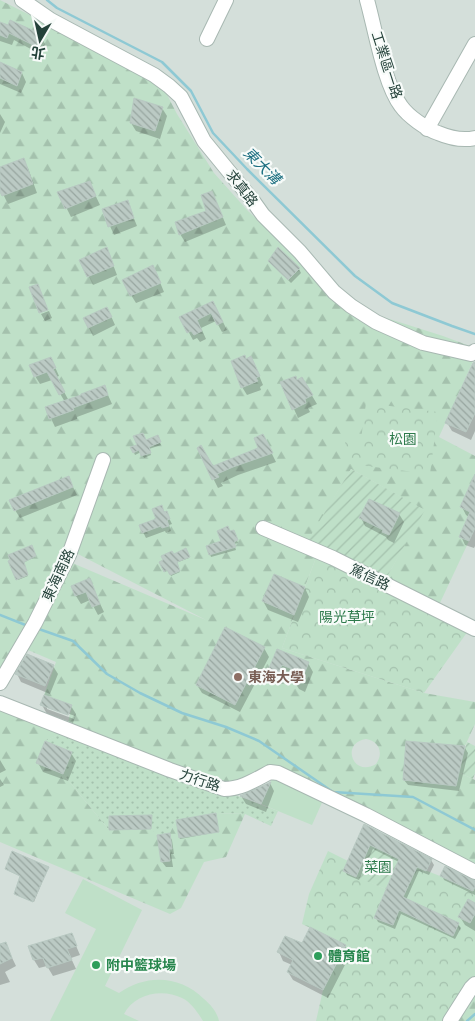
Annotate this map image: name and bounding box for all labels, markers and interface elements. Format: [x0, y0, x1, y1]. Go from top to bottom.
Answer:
north arrow [15, 15, 65, 65]
street label: 工業區一路 [369, 29, 405, 101]
text: 北 [30, 44, 46, 62]
water label: 東大溝 [240, 144, 286, 190]
street label: 求真路 [223, 167, 261, 209]
park label: 松園 [389, 431, 417, 447]
street label: 東海南路 [39, 546, 77, 604]
street label: 篤信路 [348, 561, 392, 593]
park label: 陽光草坪 [319, 609, 375, 625]
place label: 東海大學 [248, 669, 304, 685]
marker: 東海大學 [232, 671, 244, 683]
street label: 力行路 [178, 766, 222, 794]
park label: 菜園 [364, 859, 392, 875]
place label: 體育館 [328, 948, 370, 964]
marker: 體育館 [312, 950, 324, 962]
place label: 附中籃球場 [106, 957, 176, 973]
marker: 附中籃球場 [90, 959, 102, 971]

